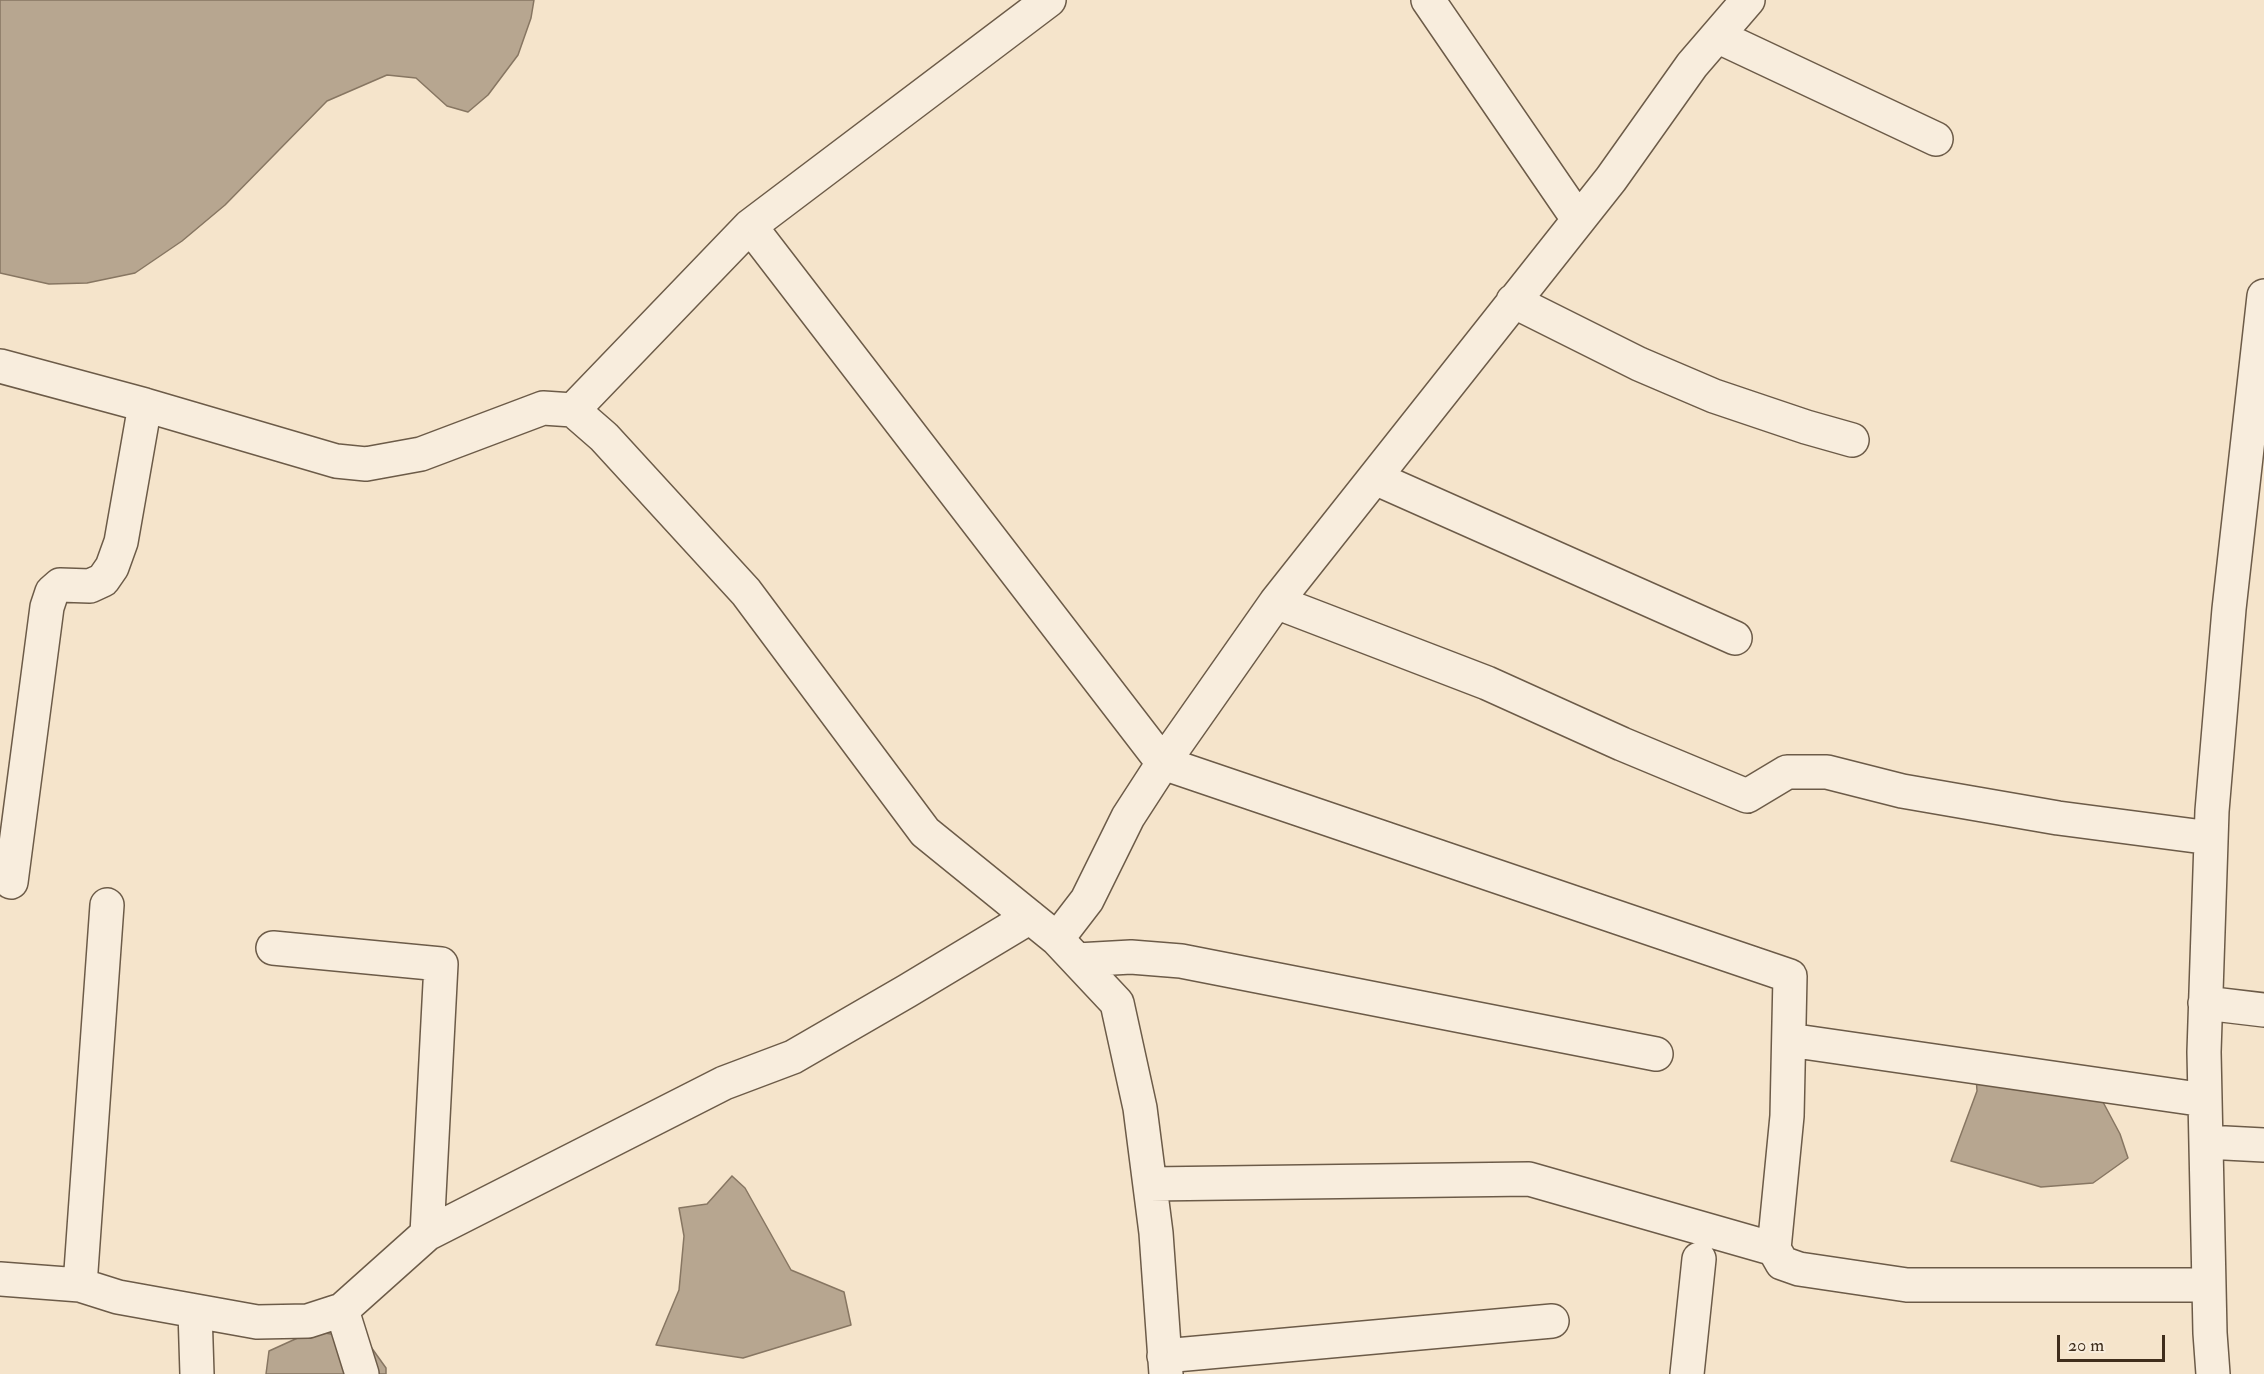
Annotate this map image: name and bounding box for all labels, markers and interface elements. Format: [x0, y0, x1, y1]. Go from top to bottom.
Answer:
scale bar [2060, 1323, 2168, 1361]
text: 20 m [2068, 1334, 2104, 1357]

